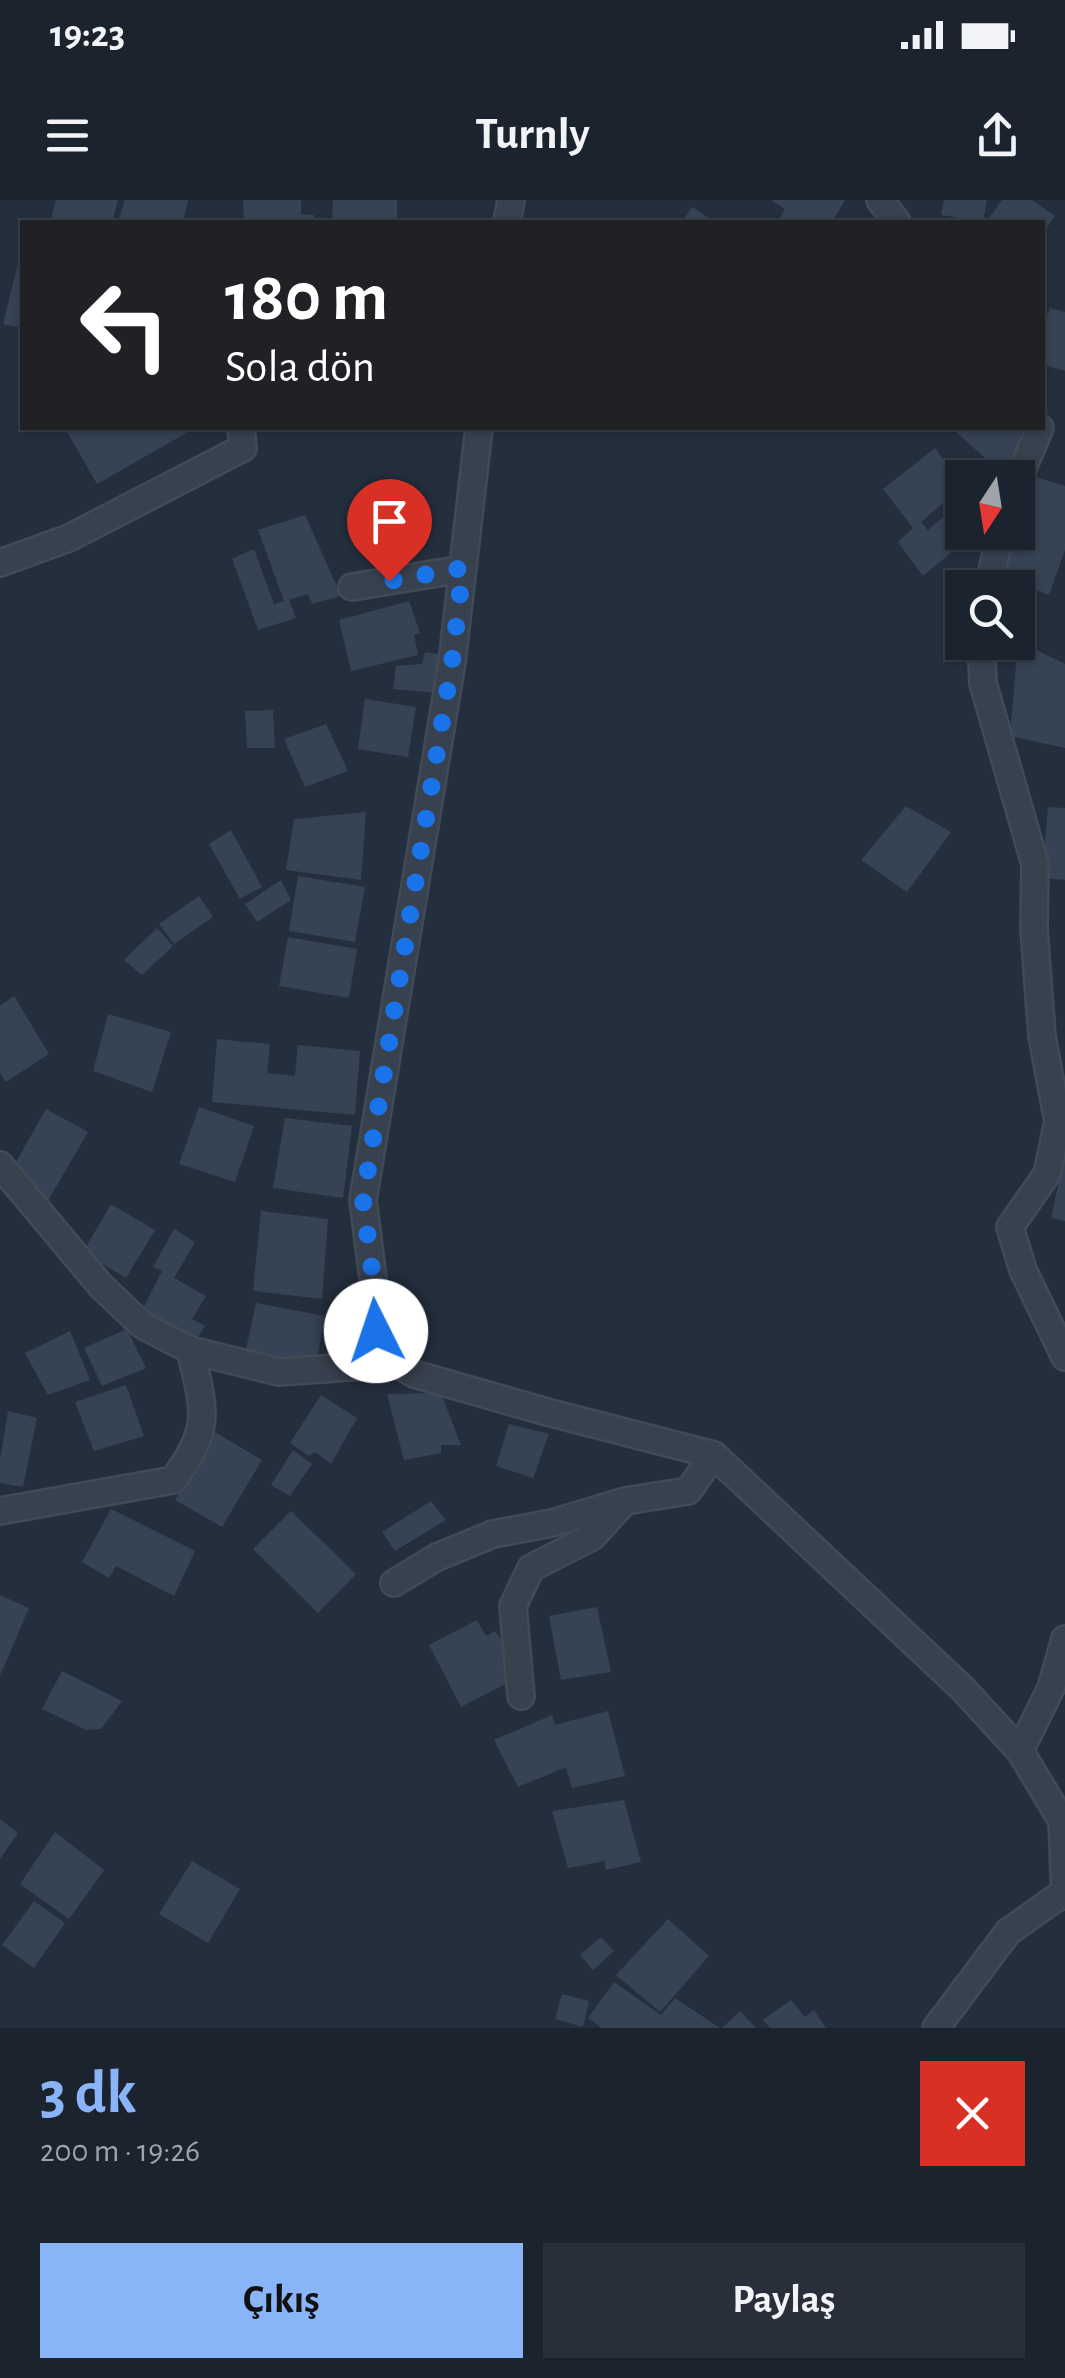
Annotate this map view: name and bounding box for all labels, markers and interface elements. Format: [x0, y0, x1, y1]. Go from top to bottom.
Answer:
text: 19:23 [50, 16, 125, 54]
icon: menu [40, 108, 95, 163]
icon: share [970, 108, 1025, 163]
text: Turnly [475, 112, 590, 157]
icon: left [60, 260, 190, 390]
text: 180 m [225, 263, 388, 333]
text: Sola dön [225, 345, 375, 390]
north arrow [945, 460, 1035, 550]
map controls [945, 460, 1035, 660]
pin [347, 479, 432, 582]
icon: arrive [362, 494, 417, 549]
button: search [945, 570, 1035, 660]
position arrow [324, 1279, 428, 1383]
button: close [920, 2061, 1025, 2166]
text: 3 dk [40, 2064, 136, 2124]
text: 200 m · 19:26 [40, 2135, 200, 2167]
button: Çıkış [40, 2243, 523, 2358]
button: Paylaş [543, 2243, 1025, 2358]

